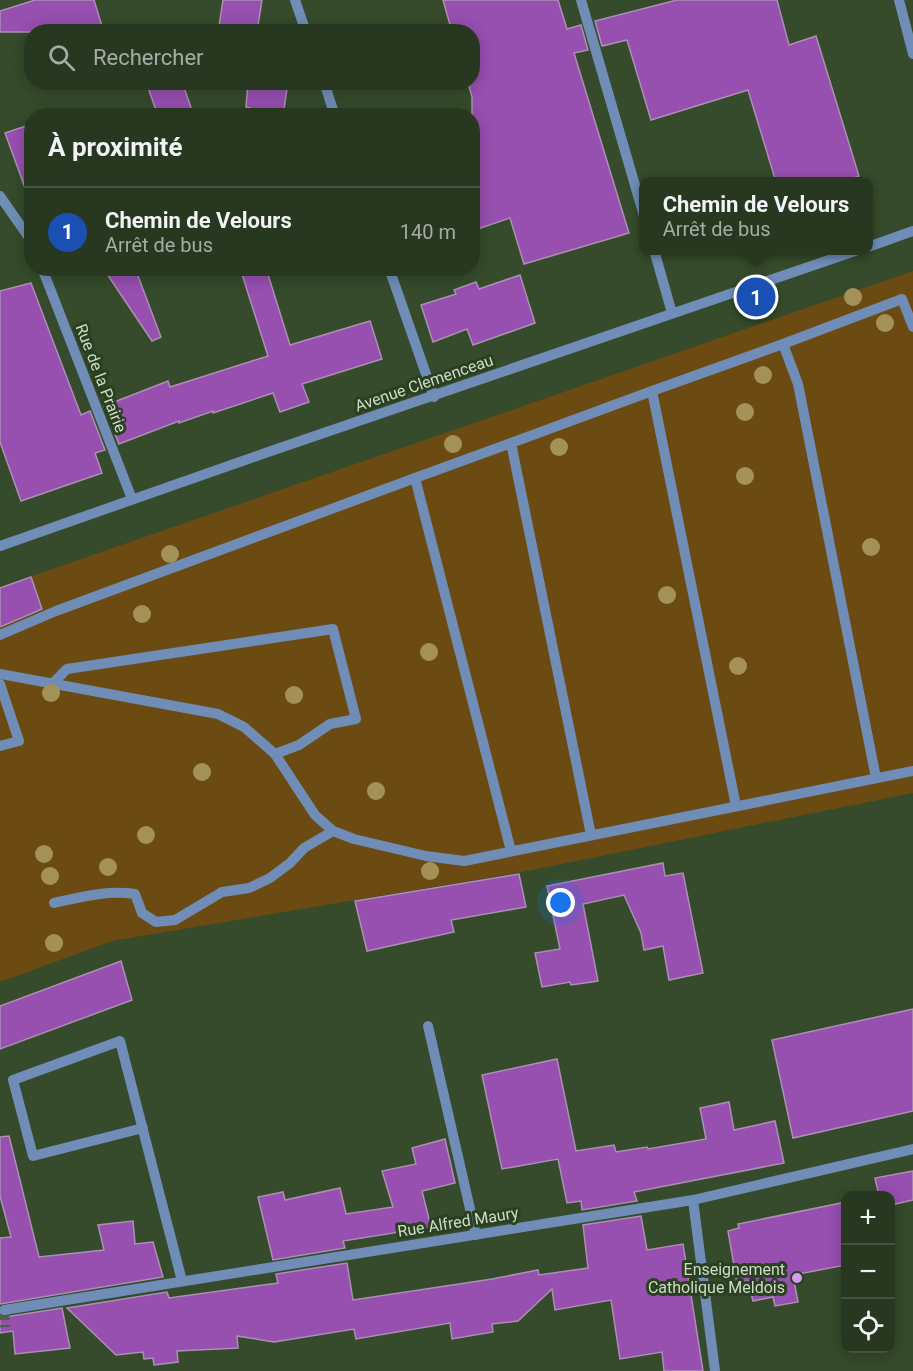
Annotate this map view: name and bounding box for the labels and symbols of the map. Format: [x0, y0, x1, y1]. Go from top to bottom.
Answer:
pin: 1 [736, 274, 776, 320]
street label: Rue de la Prairie [72, 321, 130, 435]
street label: Avenue Clemenceau [352, 350, 496, 416]
your location [546, 888, 575, 917]
street label: Rue Alfred Maury [396, 1203, 520, 1241]
place label: Enseignement Catholique Meldois [648, 1260, 785, 1297]
marker: Enseignement Catholique Meldois [790, 1271, 804, 1285]

